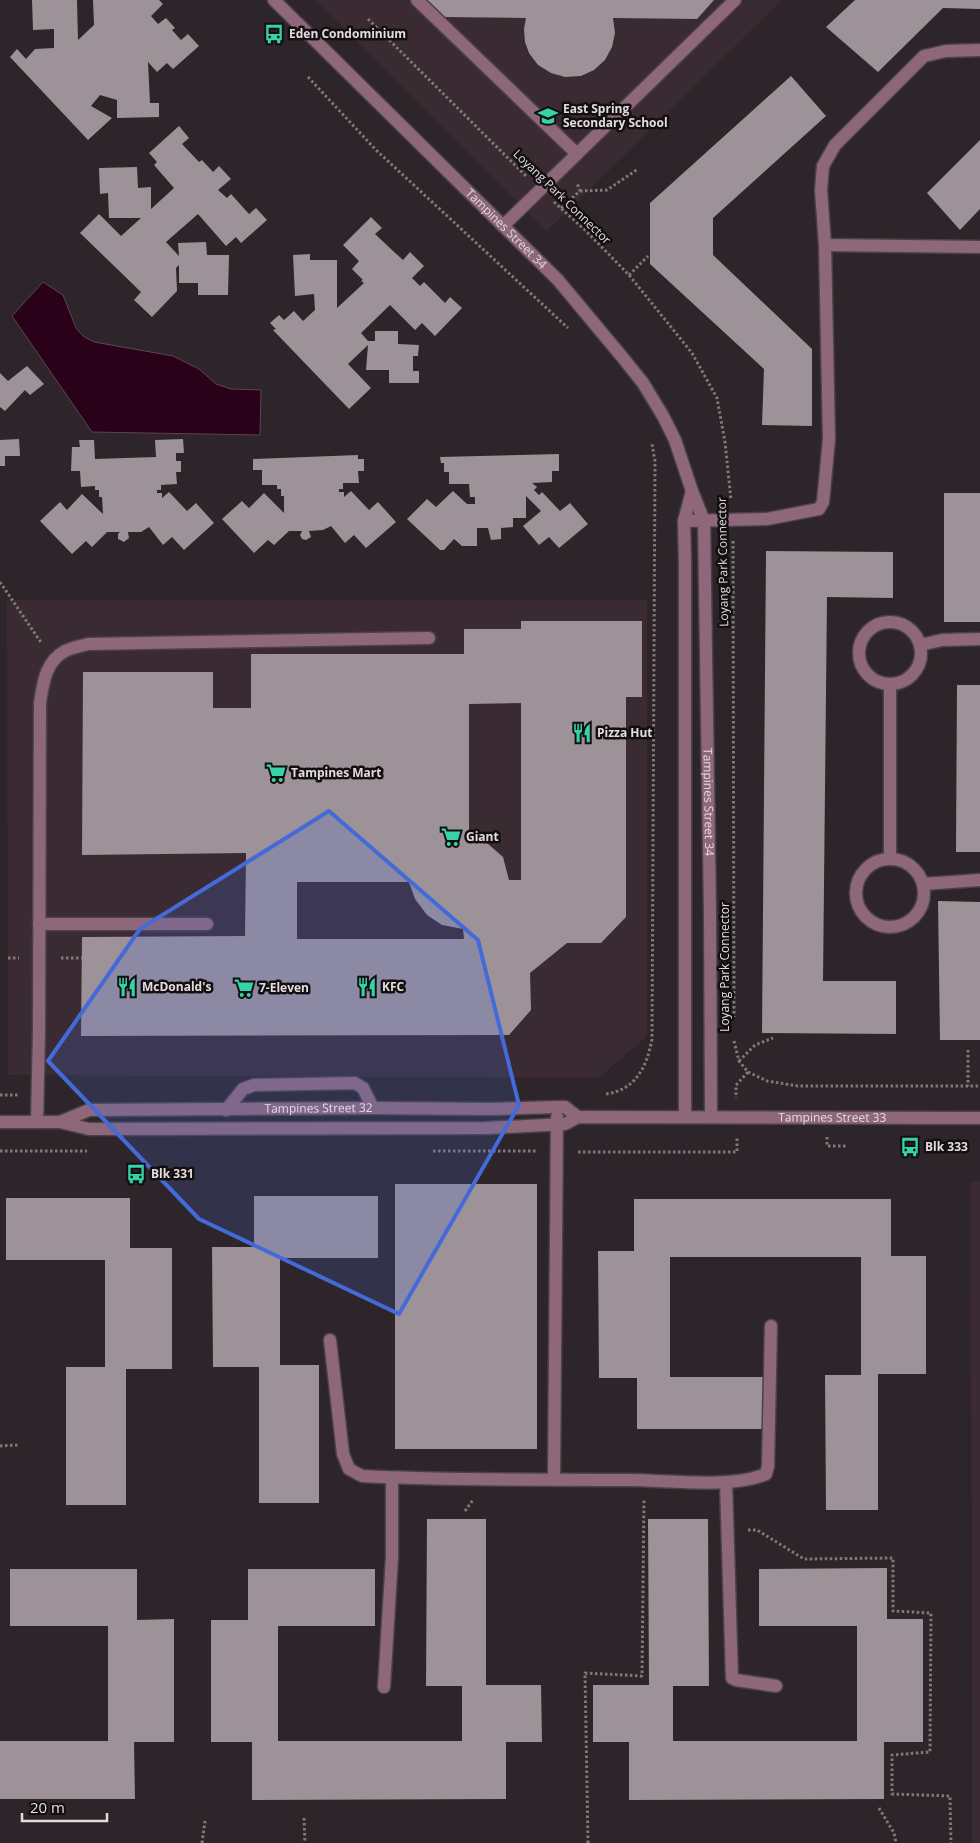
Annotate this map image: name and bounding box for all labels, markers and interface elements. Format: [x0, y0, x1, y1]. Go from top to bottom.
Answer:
bus stop icon: Eden Condominium [263, 23, 285, 45]
place label: Eden Condominium [289, 25, 406, 42]
place label: East Spring Secondary School [563, 100, 668, 131]
school or university icon: East Spring Secondary School [537, 105, 559, 127]
street label: Loyang Park Connector [510, 145, 615, 248]
street label: Tampines Street 34 [462, 185, 551, 273]
street label: Loyang Park Connector [713, 497, 732, 627]
restaurant icon: Pizza Hut [571, 722, 593, 744]
place label: Pizza Hut [597, 724, 653, 741]
street label: Tampines Street 34 [699, 748, 718, 856]
supermarket icon: Tampines Mart [265, 762, 287, 784]
place label: Tampines Mart [291, 764, 382, 781]
supermarket icon: Giant [440, 826, 462, 848]
place label: Giant [466, 828, 499, 845]
street label: Loyang Park Connector [716, 902, 733, 1032]
restaurant icon: McDonald's [116, 976, 138, 998]
restaurant icon: KFC [356, 976, 378, 998]
supermarket icon: 7-Eleven [233, 977, 255, 999]
place label: McDonald's [142, 978, 211, 995]
place label: KFC [382, 978, 405, 995]
place label: 7-Eleven [259, 979, 309, 996]
street label: Tampines Street 32 [264, 1099, 373, 1117]
street label: Tampines Street 33 [778, 1108, 887, 1126]
bus stop icon: Blk 333 [899, 1136, 921, 1158]
place label: Blk 333 [925, 1138, 968, 1155]
bus stop icon: Blk 331 [125, 1163, 147, 1185]
place label: Blk 331 [151, 1165, 194, 1182]
scale bar [22, 1790, 108, 1822]
text: 20 m [30, 1797, 65, 1817]

